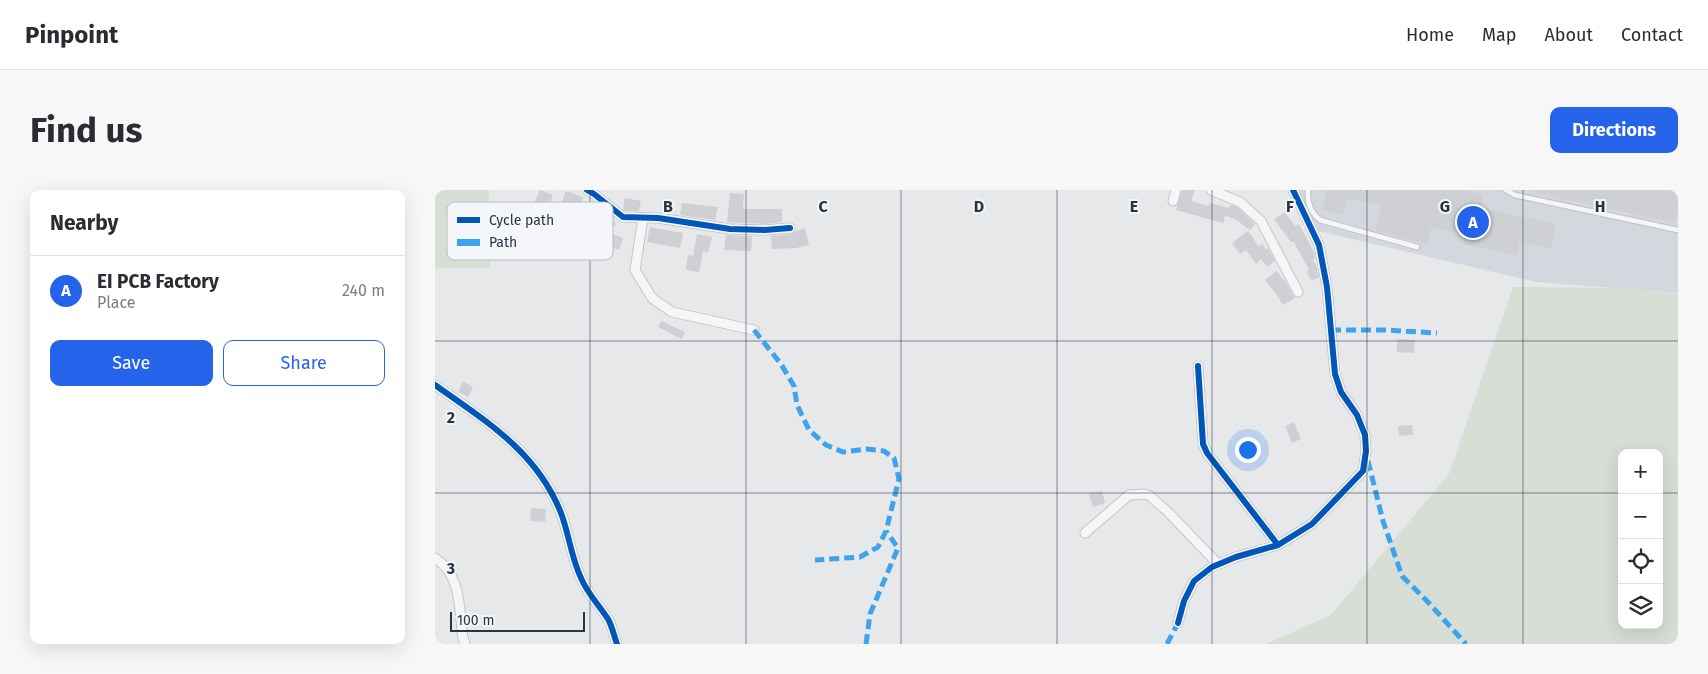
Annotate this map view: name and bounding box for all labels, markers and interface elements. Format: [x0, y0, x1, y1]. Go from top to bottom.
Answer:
text: Pinpoint [25, 21, 118, 49]
text: Home [1406, 24, 1454, 46]
text: Map [1482, 24, 1516, 46]
text: About [1544, 24, 1593, 46]
text: Contact [1621, 24, 1683, 46]
button: Directions [1550, 107, 1678, 153]
text: Find us [30, 109, 142, 151]
text: B [663, 197, 673, 216]
text: C [818, 197, 828, 216]
text: D [974, 197, 984, 216]
text: E [1130, 197, 1138, 216]
text: F [1286, 197, 1294, 216]
text: G [1440, 197, 1450, 216]
text: H [1595, 197, 1605, 216]
legend [447, 202, 613, 260]
pin: A [1457, 203, 1489, 241]
text: Nearby [50, 210, 118, 236]
text: Cycle path [489, 212, 554, 229]
text: Path [489, 234, 517, 251]
text: EI PCB Factory [97, 270, 219, 293]
text: A [61, 281, 71, 300]
text: 240 m [342, 281, 385, 300]
text: Place [97, 293, 136, 312]
button: Save [50, 340, 213, 386]
button: Share [223, 340, 385, 386]
text: 2 [447, 408, 455, 427]
your location [1235, 437, 1261, 463]
map controls [1618, 449, 1663, 629]
button: + [1618, 449, 1663, 494]
button: − [1618, 494, 1663, 539]
button: locate [1618, 539, 1663, 584]
text: 3 [446, 559, 455, 578]
button: layers [1618, 584, 1663, 629]
scale bar [450, 609, 585, 632]
text: 100 m [457, 612, 494, 629]

